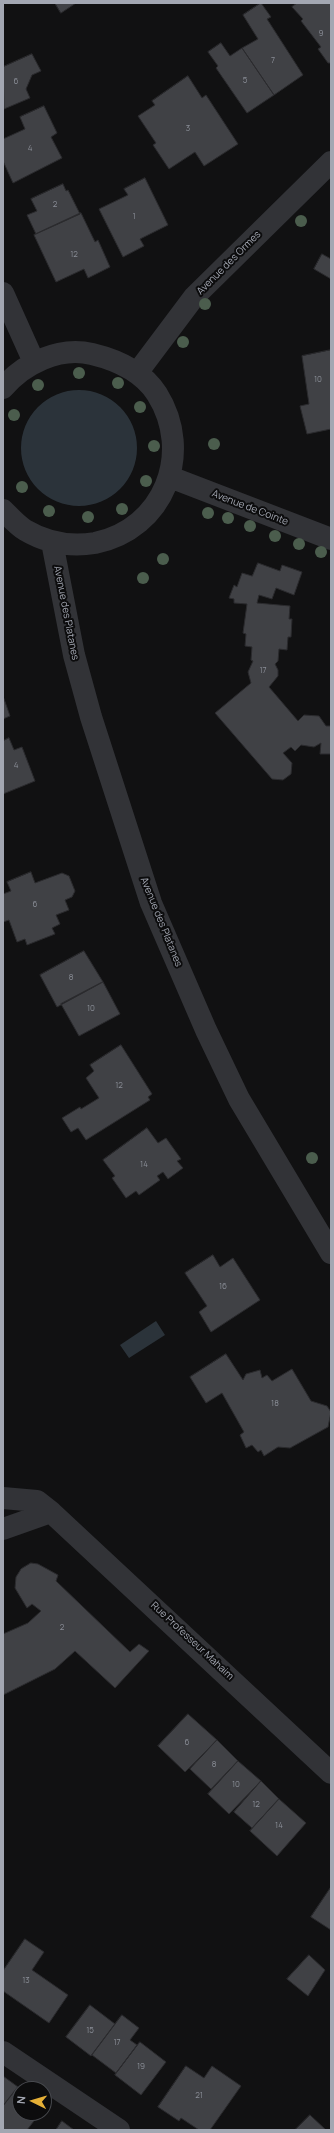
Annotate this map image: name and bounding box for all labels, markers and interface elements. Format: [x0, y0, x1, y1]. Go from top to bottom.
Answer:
house number: 9 [319, 29, 323, 39]
house number: 7 [271, 56, 275, 66]
house number: 5 [243, 76, 247, 86]
house number: 6 [14, 77, 18, 87]
house number: 3 [186, 124, 190, 134]
house number: 4 [28, 144, 32, 154]
house number: 2 [53, 200, 57, 210]
house number: 1 [132, 212, 136, 222]
street label: Avenue des Ormes [194, 228, 264, 298]
house number: 12 [70, 250, 78, 260]
house number: 10 [314, 375, 322, 385]
street label: Avenue de Cointe [210, 488, 290, 528]
street label: Avenue des Platanes [51, 565, 81, 661]
house number: 17 [259, 666, 267, 676]
house number: 4 [14, 761, 18, 771]
street label: Avenue des Platanes [138, 875, 184, 969]
house number: 6 [33, 900, 37, 910]
house number: 8 [69, 973, 73, 983]
house number: 10 [87, 1004, 95, 1014]
house number: 12 [115, 1081, 123, 1091]
house number: 14 [140, 1160, 148, 1170]
house number: 16 [219, 1282, 227, 1292]
house number: 18 [271, 1399, 279, 1409]
street label: Rue Professeur Mahaim [148, 1599, 236, 1683]
house number: 2 [60, 1623, 64, 1633]
house number: 6 [185, 1738, 189, 1748]
house number: 8 [212, 1760, 216, 1770]
house number: 10 [232, 1780, 240, 1790]
house number: 12 [252, 1800, 260, 1810]
house number: 14 [275, 1821, 283, 1831]
house number: 13 [22, 1976, 30, 1986]
house number: 15 [86, 2026, 94, 2036]
house number: 17 [113, 2038, 121, 2048]
house number: 19 [137, 2062, 145, 2072]
north arrow [12, 2081, 52, 2121]
house number: 21 [195, 2091, 203, 2101]
text: N [13, 2095, 28, 2105]

